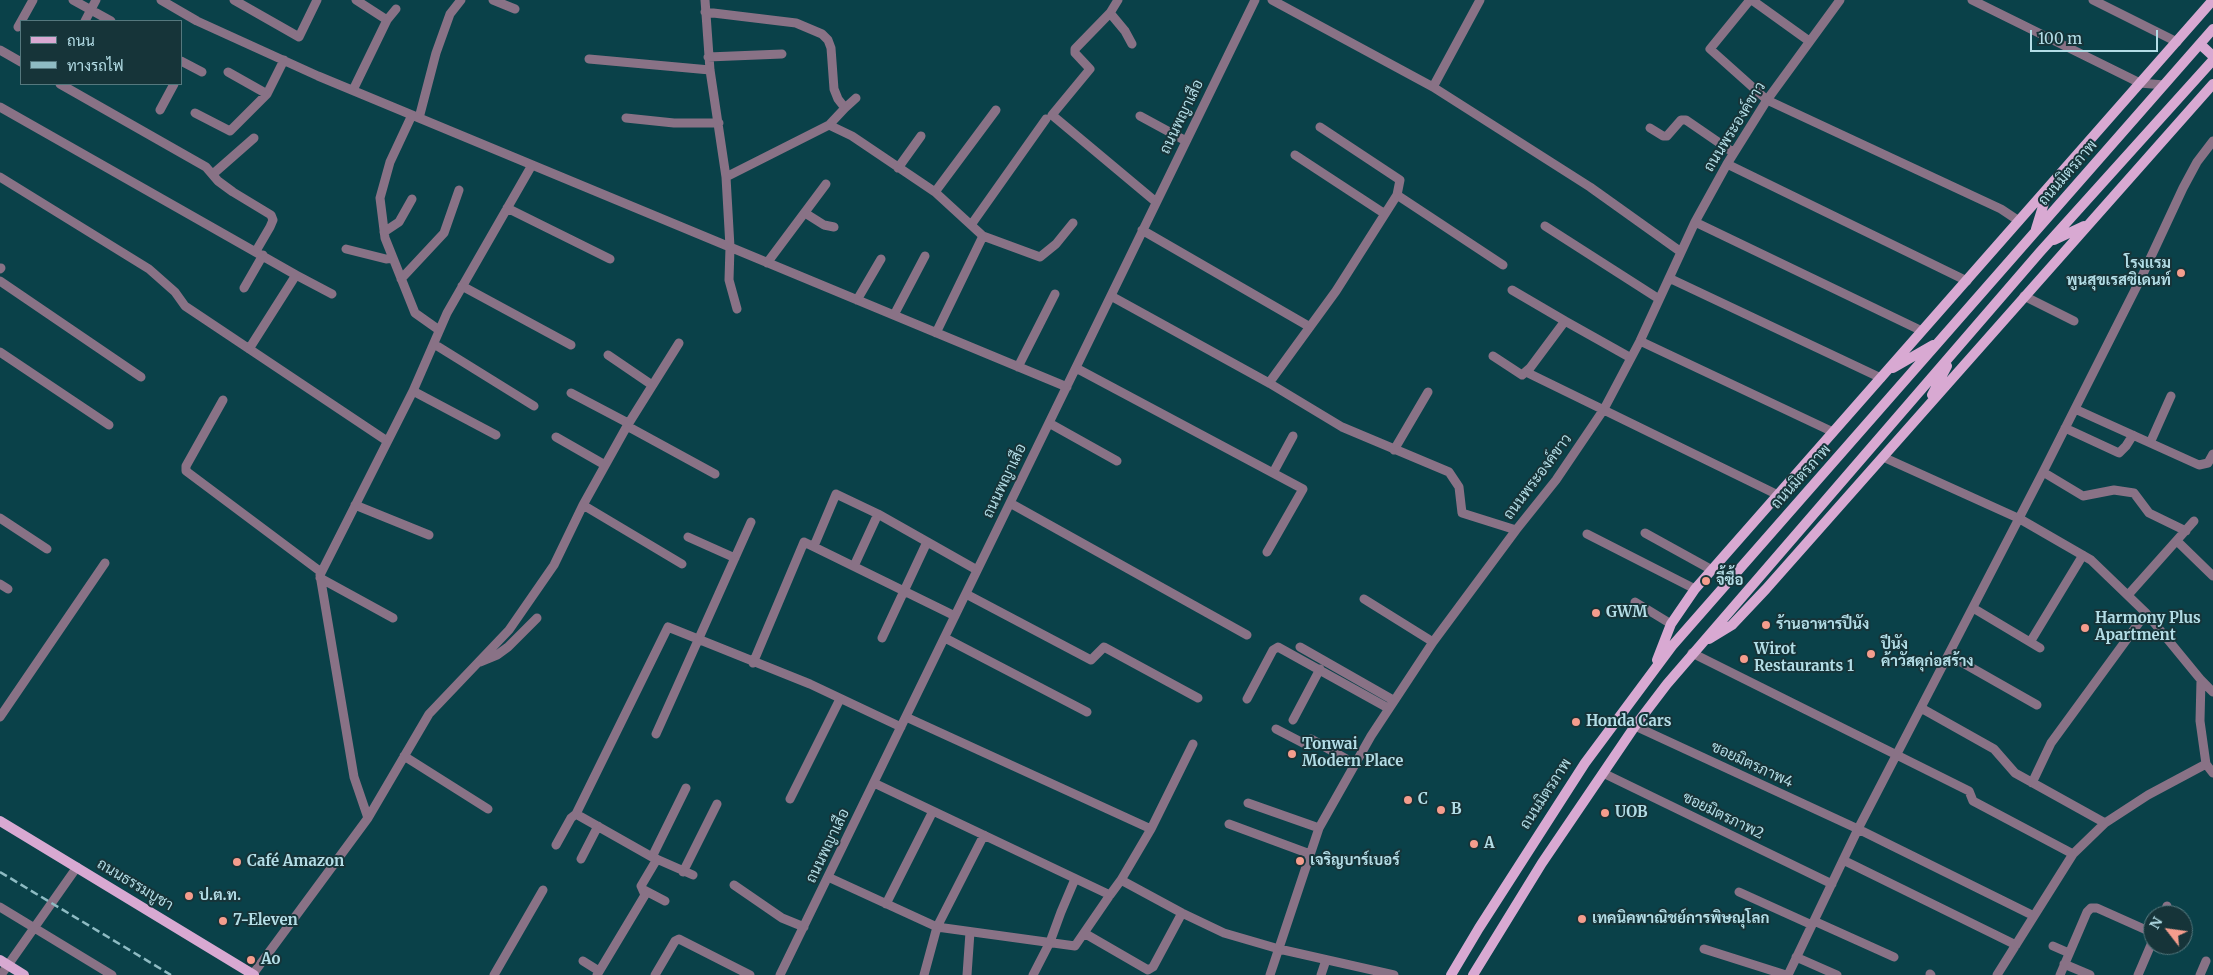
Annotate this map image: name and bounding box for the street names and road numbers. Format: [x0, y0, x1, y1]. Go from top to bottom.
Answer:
street label: ถนนพญาเสือ [1156, 77, 1208, 157]
street label: ถนนพระองค์ขาว [1700, 79, 1770, 175]
street label: ถนนมิตรภาพ [2035, 137, 2101, 209]
street label: ถนนพระองค์ขาว [1500, 431, 1576, 523]
street label: ถนนพญาเสือ [979, 441, 1031, 521]
street label: ถนนมิตรภาพ [1767, 441, 1835, 513]
street label: ซอยมิตรภาพ4 [1708, 738, 1796, 792]
street label: ถนนมิตรภาพ [1516, 755, 1576, 833]
street label: ซอยมิตรภาพ2 [1679, 789, 1767, 843]
street label: ถนนพญาเสือ [802, 806, 854, 886]
street label: ถนนธรรมบูชา [94, 855, 176, 915]

